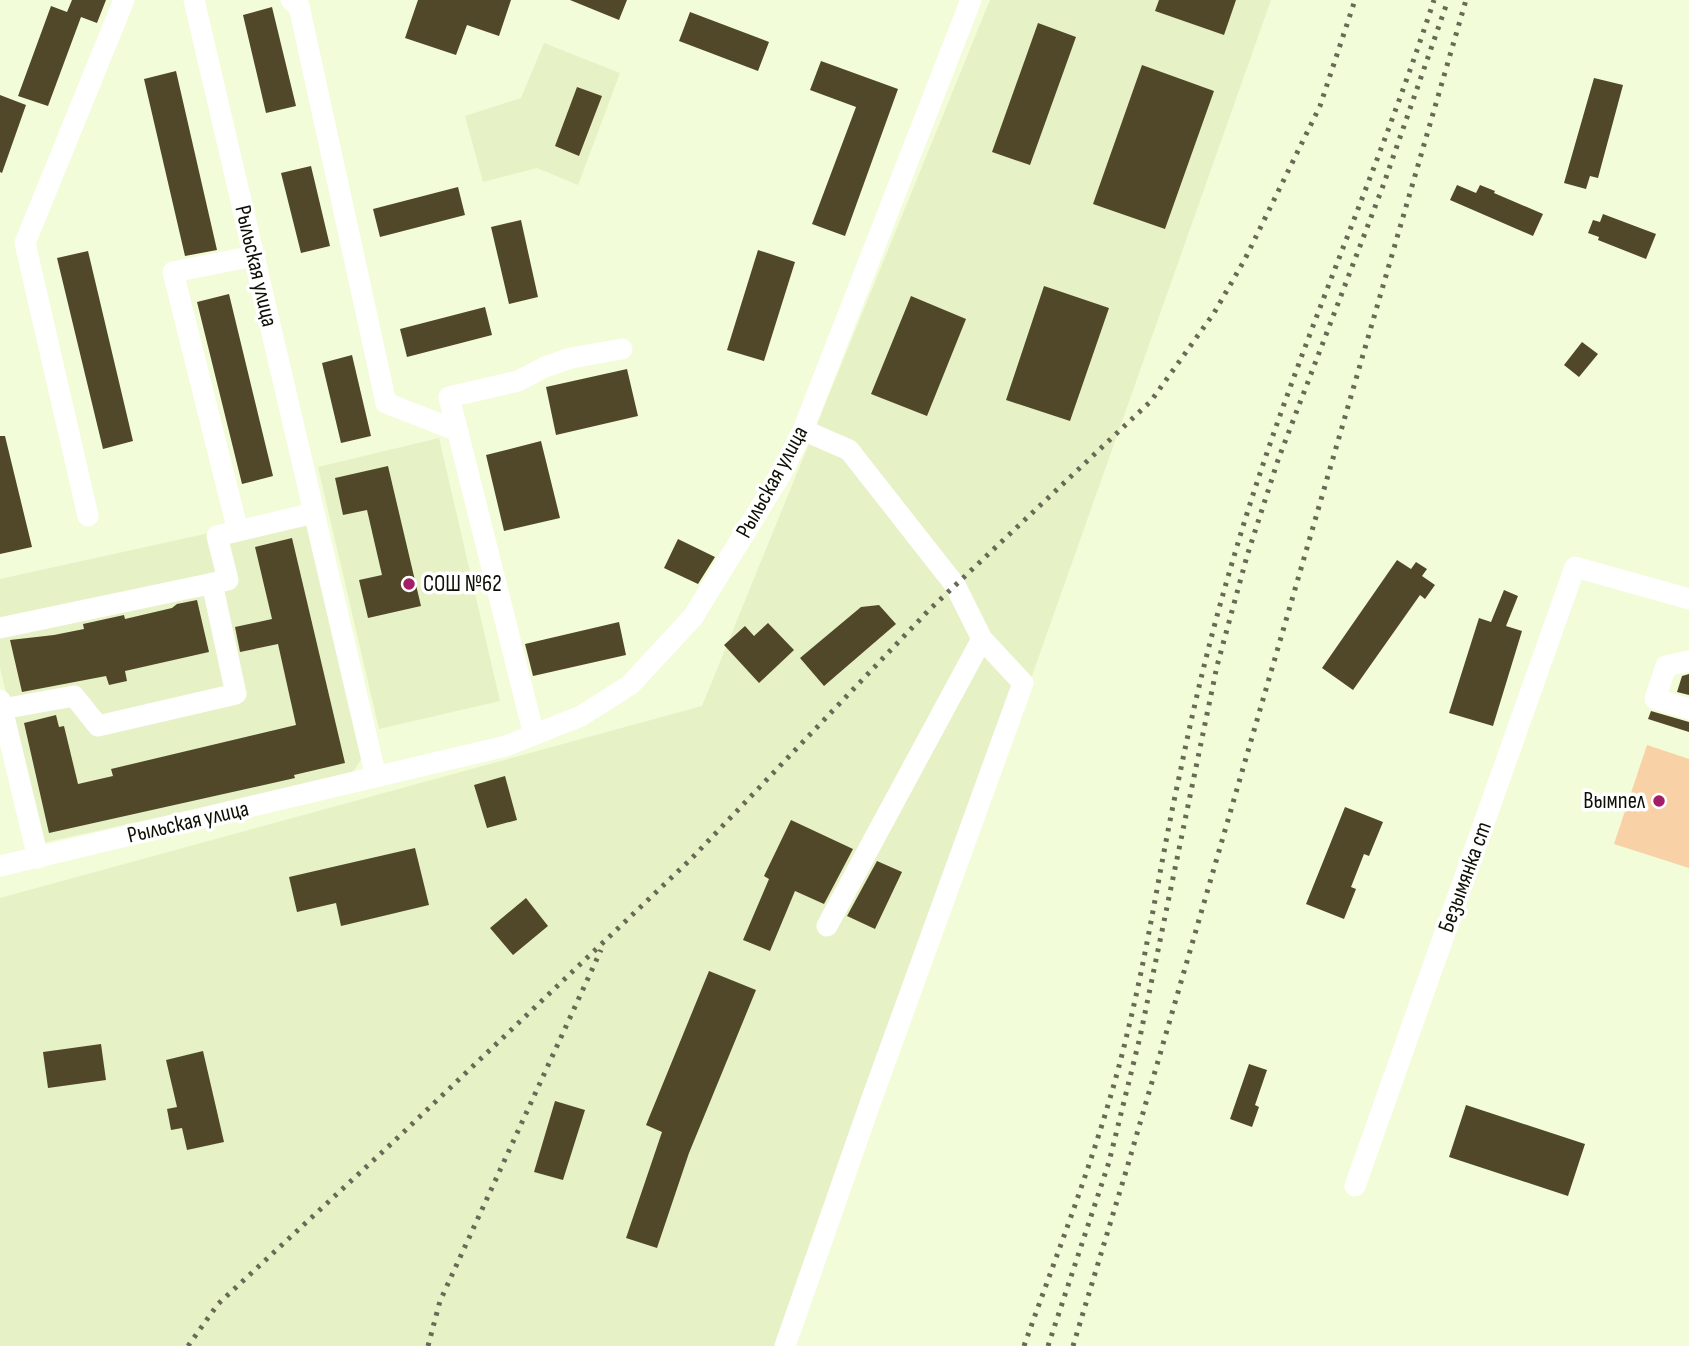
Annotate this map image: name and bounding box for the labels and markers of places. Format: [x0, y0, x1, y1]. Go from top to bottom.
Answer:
place label: СОШ №62 [423, 570, 502, 598]
marker: СОШ №62 [401, 576, 417, 592]
place label: Вымпел [1583, 787, 1646, 815]
marker: Вымпел [1651, 793, 1667, 809]

